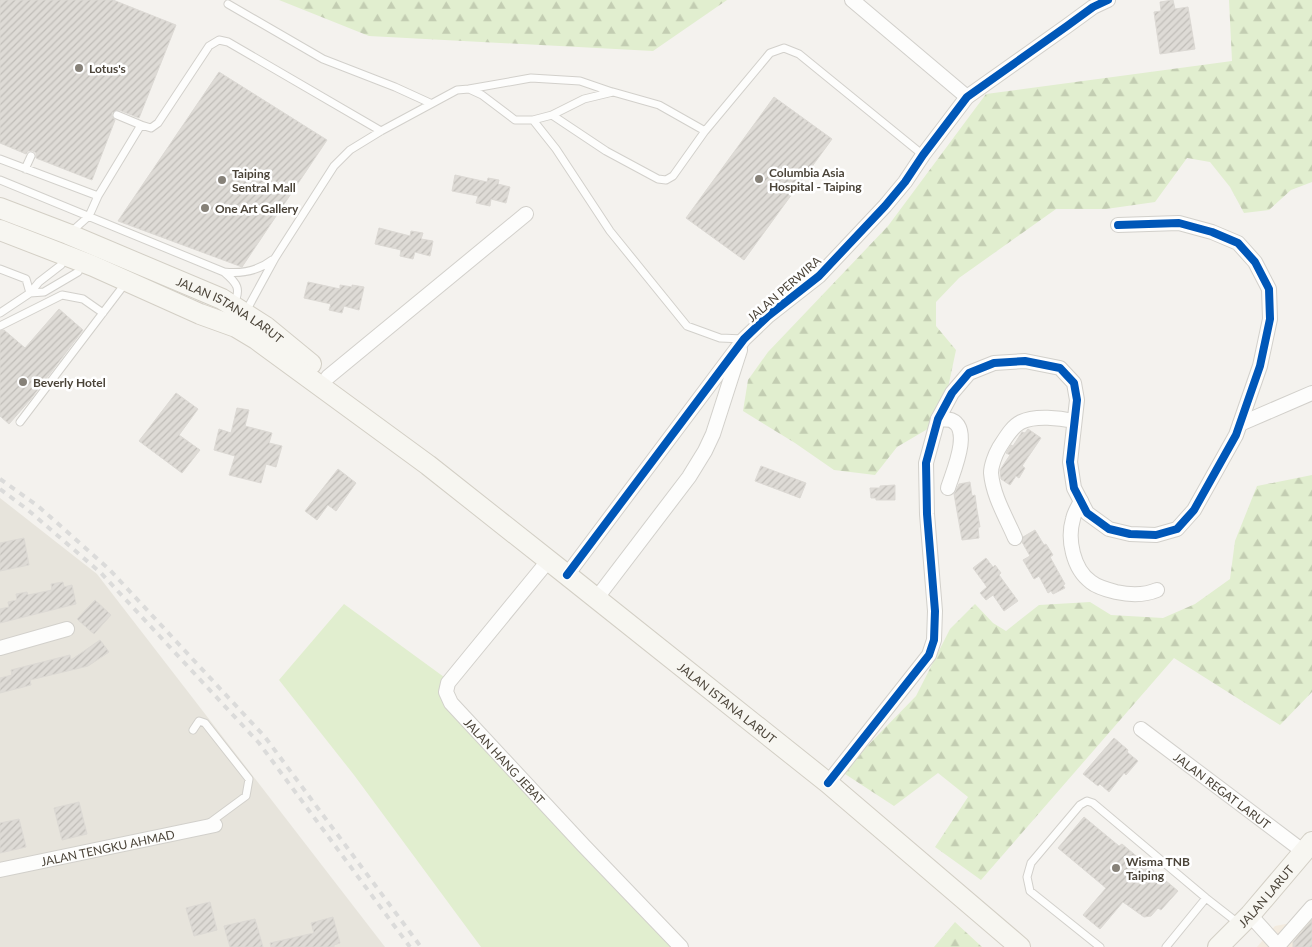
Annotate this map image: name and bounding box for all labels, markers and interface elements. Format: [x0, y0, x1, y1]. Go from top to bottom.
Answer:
place label: Lotus's [89, 61, 126, 76]
marker: Lotus's [73, 62, 85, 74]
place label: Columbia Asia Hospital - Taiping [769, 165, 862, 194]
place label: Taiping Sentral Mall [232, 166, 296, 195]
marker: Columbia Asia Hospital - Taiping [753, 173, 765, 185]
marker: Taiping Sentral Mall [216, 174, 228, 186]
place label: One Art Gallery [215, 201, 299, 216]
marker: One Art Gallery [199, 202, 211, 214]
street label: JALAN PERWIRA [744, 252, 825, 325]
street label: JALAN ISTANA LARUT [174, 273, 287, 346]
place label: Beverly Hotel [33, 375, 106, 390]
marker: Beverly Hotel [17, 376, 29, 388]
street label: JALAN ISTANA LARUT [675, 659, 779, 746]
street label: JALAN HANG JEBAT [461, 715, 548, 807]
street label: JALAN REGAT LARUT [1171, 749, 1274, 832]
street label: JALAN TENGKU AHMAD [39, 826, 176, 869]
place label: Wisma TNB Taiping [1126, 854, 1190, 883]
marker: Wisma TNB Taiping [1110, 862, 1122, 874]
street label: JALAN LARUT [1235, 862, 1297, 930]

